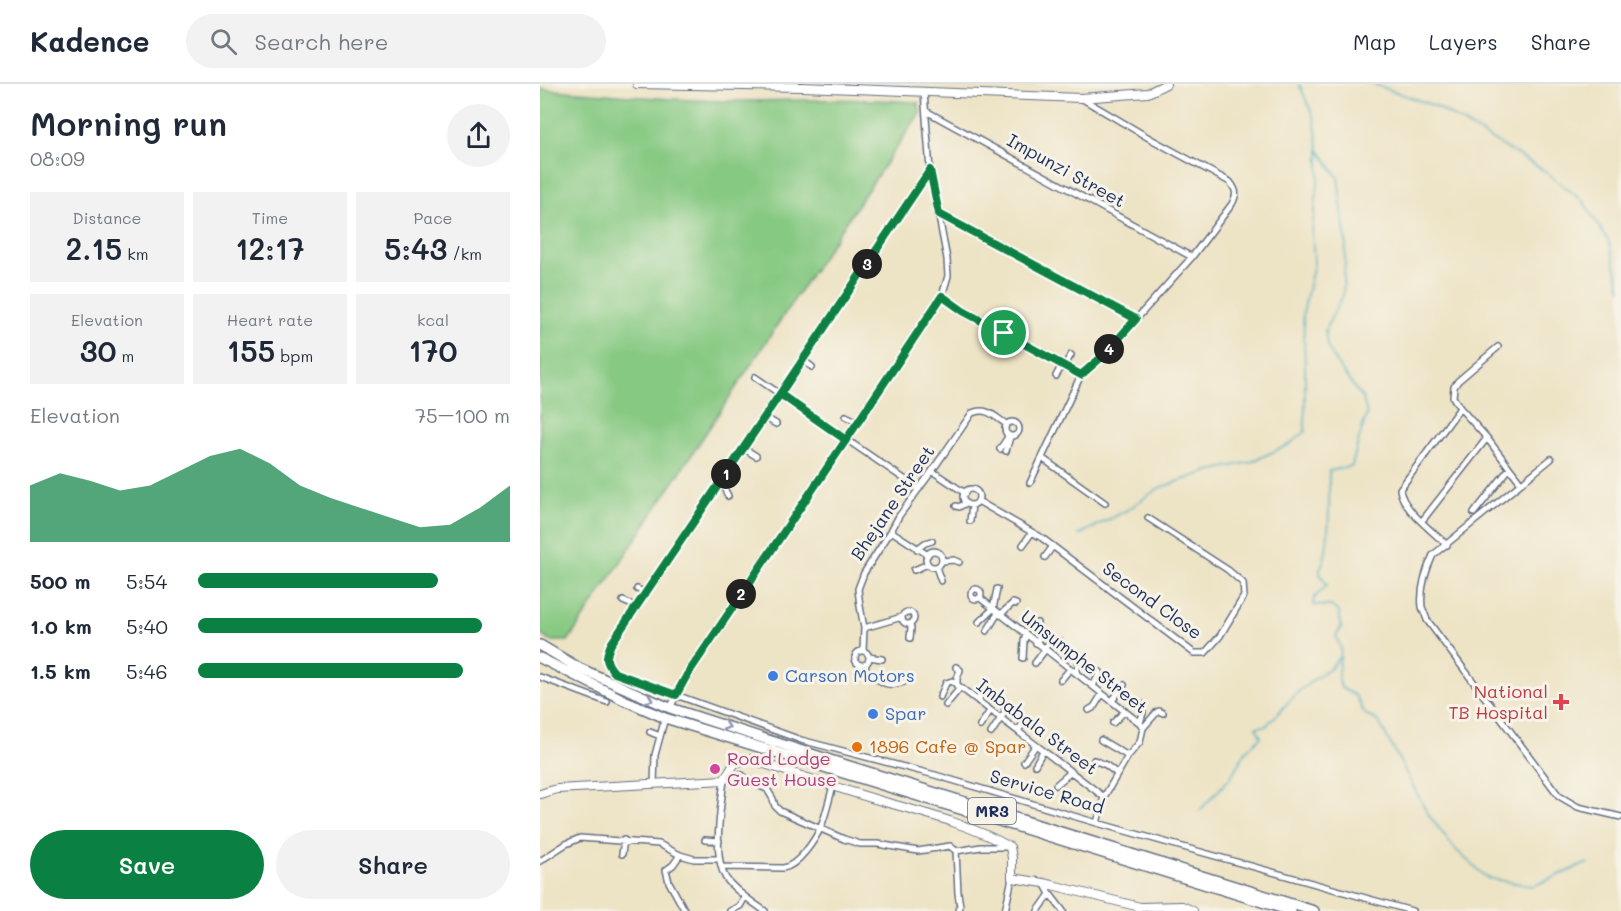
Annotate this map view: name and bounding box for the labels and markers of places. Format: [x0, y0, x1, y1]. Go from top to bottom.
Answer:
pin: 3 [852, 249, 882, 279]
pin [978, 307, 1029, 358]
pin: 4 [1094, 334, 1124, 364]
pin: 1 [711, 459, 741, 489]
pin: 2 [726, 579, 756, 609]
place label: Carson Motors [785, 663, 915, 687]
marker: Carson Motors [766, 669, 780, 683]
place label: National TB Hospital [1449, 679, 1548, 724]
marker: National TB Hospital [1552, 693, 1570, 711]
place label: Spar [885, 701, 927, 725]
marker: Spar [866, 707, 880, 721]
place label: 1896 Cafe @ Spar [869, 734, 1026, 758]
marker: 1896 Cafe @ Spar [850, 740, 864, 754]
place label: Road Lodge Guest House [727, 746, 837, 791]
marker: Road Lodge Guest House [708, 762, 722, 776]

